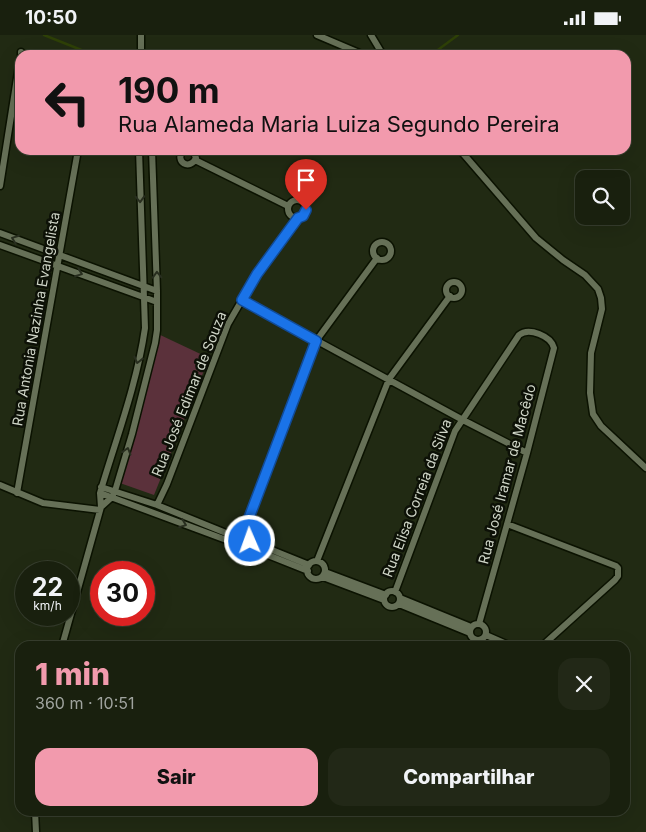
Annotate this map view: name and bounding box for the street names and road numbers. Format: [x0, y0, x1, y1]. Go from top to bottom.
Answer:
street label: Rua Antonia Nazinha Evangelista [8, 211, 63, 427]
street label: Rua José Edimar de Souza [148, 309, 229, 479]
street label: Rua José Iramar de Macêdo [474, 382, 539, 566]
street label: Rua Elisa Correia da Silva [379, 416, 455, 579]

